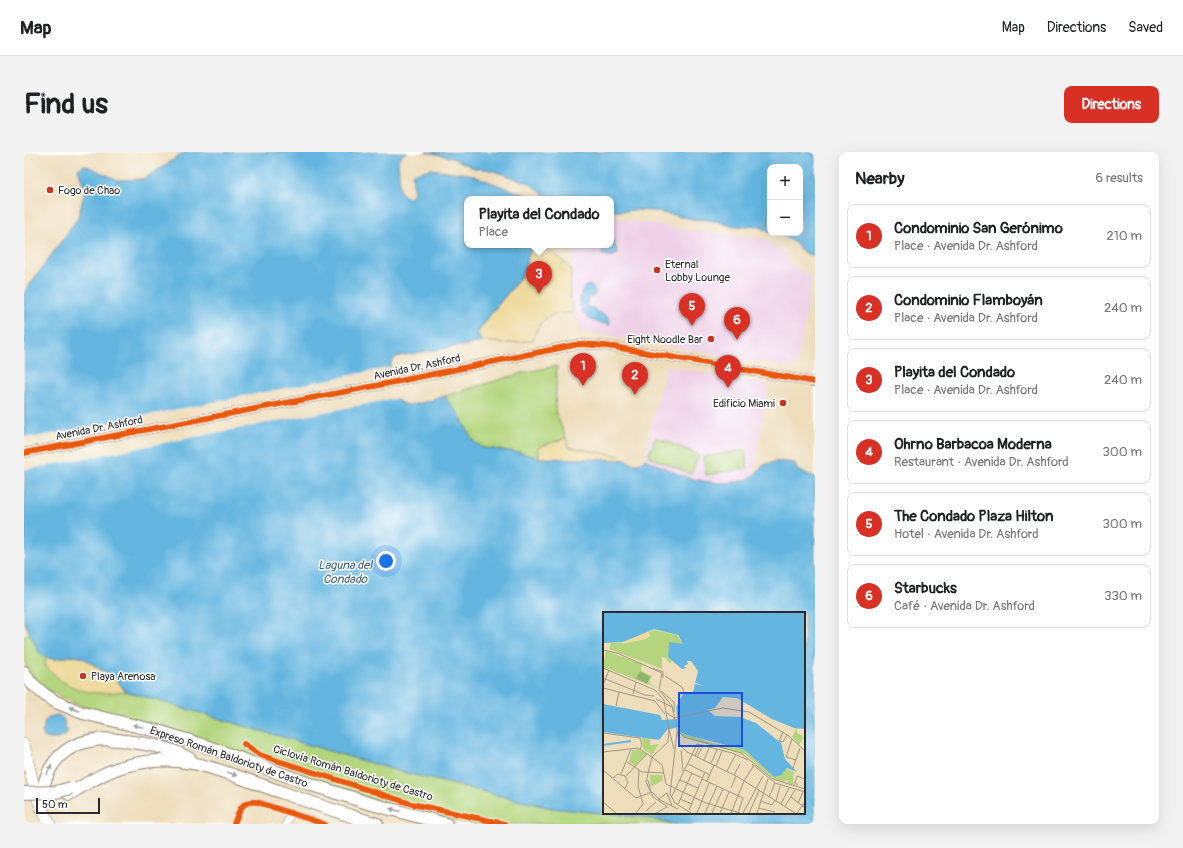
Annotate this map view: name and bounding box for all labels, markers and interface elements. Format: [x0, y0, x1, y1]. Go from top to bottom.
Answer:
text: Map [20, 16, 51, 40]
text: Map [1002, 19, 1025, 36]
text: Directions [1047, 19, 1106, 36]
text: Saved [1128, 19, 1163, 36]
button: Directions [1064, 86, 1159, 123]
text: Find us [24, 87, 108, 122]
map controls [767, 164, 803, 236]
button: + [767, 164, 803, 200]
text: Nearby [855, 168, 904, 189]
text: 6 results [1096, 170, 1143, 186]
place label: Fogo de Chao [58, 184, 120, 197]
marker: Fogo de Chao [45, 185, 55, 195]
popup [464, 196, 614, 248]
button: − [767, 200, 803, 236]
text: Playita del Condado [479, 205, 599, 224]
text: Condominio San Gerónimo [894, 219, 1063, 238]
text: Place [479, 224, 508, 240]
text: 1 [866, 228, 872, 244]
text: 210 m [1106, 228, 1142, 244]
text: Place · Avenida Dr. Ashford [894, 238, 1038, 254]
place label: Eternal Lobby Lounge [665, 258, 730, 284]
pin: 3 [526, 261, 552, 294]
marker: Eternal Lobby Lounge [652, 265, 662, 275]
text: Condominio Flamboyán [894, 291, 1043, 310]
pin: 5 [679, 293, 705, 326]
text: 2 [865, 300, 873, 316]
text: 240 m [1104, 300, 1142, 316]
pin: 6 [724, 307, 750, 340]
text: Place · Avenida Dr. Ashford [894, 310, 1038, 326]
place label: Eight Noodle Bar [627, 333, 703, 346]
marker: Eight Noodle Bar [706, 334, 716, 344]
street label: Avenida Dr. Ashford [372, 351, 462, 383]
pin: 1 [570, 353, 596, 386]
pin: 4 [715, 355, 741, 388]
pin: 2 [622, 362, 648, 395]
text: Playita del Condado [894, 363, 1015, 382]
text: 3 [865, 372, 873, 388]
text: 240 m [1104, 372, 1142, 388]
text: Place · Avenida Dr. Ashford [894, 382, 1038, 398]
place label: Edificio Miami [713, 397, 775, 410]
marker: Edificio Miami [778, 398, 788, 408]
street label: Avenida Dr. Ashford [54, 413, 144, 443]
text: Ohrno Barbacoa Moderna [894, 435, 1052, 454]
text: 4 [865, 444, 873, 460]
text: 300 m [1103, 444, 1142, 460]
text: Restaurant · Avenida Dr. Ashford [894, 454, 1069, 470]
text: The Condado Plaza Hilton [894, 507, 1053, 526]
text: 5 [865, 516, 873, 532]
text: 300 m [1103, 516, 1142, 532]
text: Hotel · Avenida Dr. Ashford [894, 526, 1039, 542]
your location [376, 551, 396, 571]
water label: Laguna del Condado [318, 558, 373, 587]
text: Starbucks [894, 579, 957, 598]
text: 6 [865, 588, 873, 604]
text: 330 m [1104, 588, 1142, 604]
text: Café · Avenida Dr. Ashford [894, 598, 1035, 614]
inset map [603, 612, 805, 814]
place label: Playa Arenosa [91, 670, 155, 683]
marker: Playa Arenosa [78, 671, 88, 681]
one-way arrow [68, 706, 80, 712]
one-way arrow [132, 723, 144, 729]
street label: Expreso Román Baldorioty de Castro [148, 724, 310, 790]
street label: Ciclovía Román Baldorioty de Castro [272, 742, 435, 804]
one-way arrow [46, 764, 53, 776]
one-way arrow [227, 772, 239, 778]
scale bar [36, 796, 100, 815]
text: 50 m [42, 798, 68, 811]
one-way arrow [388, 807, 400, 813]

